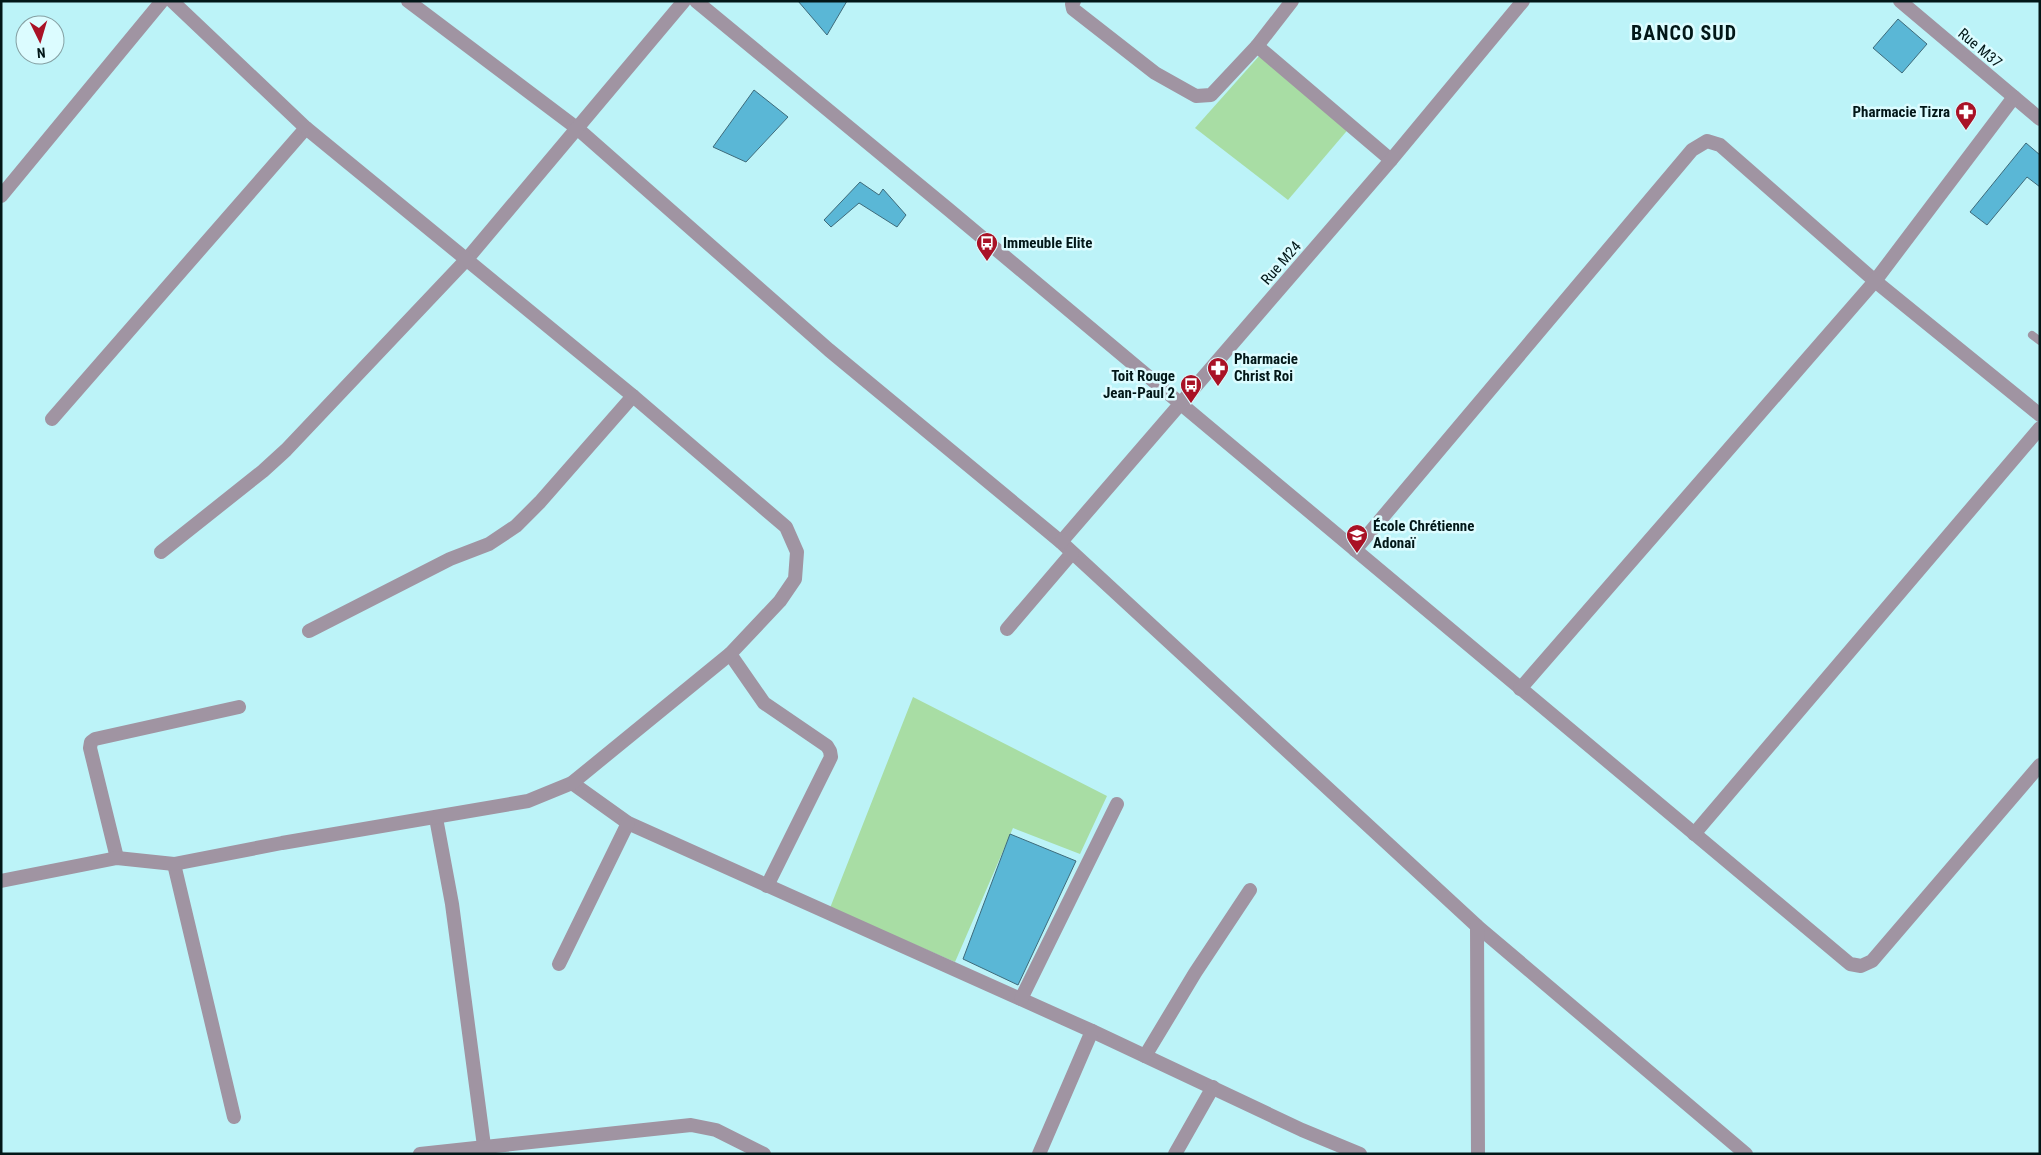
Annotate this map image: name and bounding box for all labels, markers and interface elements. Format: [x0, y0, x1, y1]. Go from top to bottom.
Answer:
north arrow [15, 15, 65, 65]
district label: BANCO SUD [1631, 21, 1737, 45]
street label: Rue M37 [1954, 24, 2006, 72]
text: N [36, 45, 46, 61]
pharmacy icon: Pharmacie Tizra [1954, 100, 1978, 131]
place label: Pharmacie Tizra [1852, 103, 1950, 121]
bus stop icon: Immeuble Elite [975, 231, 999, 262]
place label: Immeuble Elite [1003, 234, 1092, 252]
street label: Rue M24 [1257, 238, 1305, 288]
place label: Pharmacie Christ Roi [1234, 350, 1298, 385]
pharmacy icon: Pharmacie Christ Roi [1206, 356, 1230, 387]
place label: Toit Rouge Jean-Paul 2 [1103, 367, 1175, 402]
bus stop icon: Toit Rouge Jean-Paul 2 [1179, 373, 1203, 404]
place label: École Chrétienne Adonaï [1373, 517, 1474, 552]
school or university icon: École Chrétienne Adonaï [1345, 523, 1369, 554]

